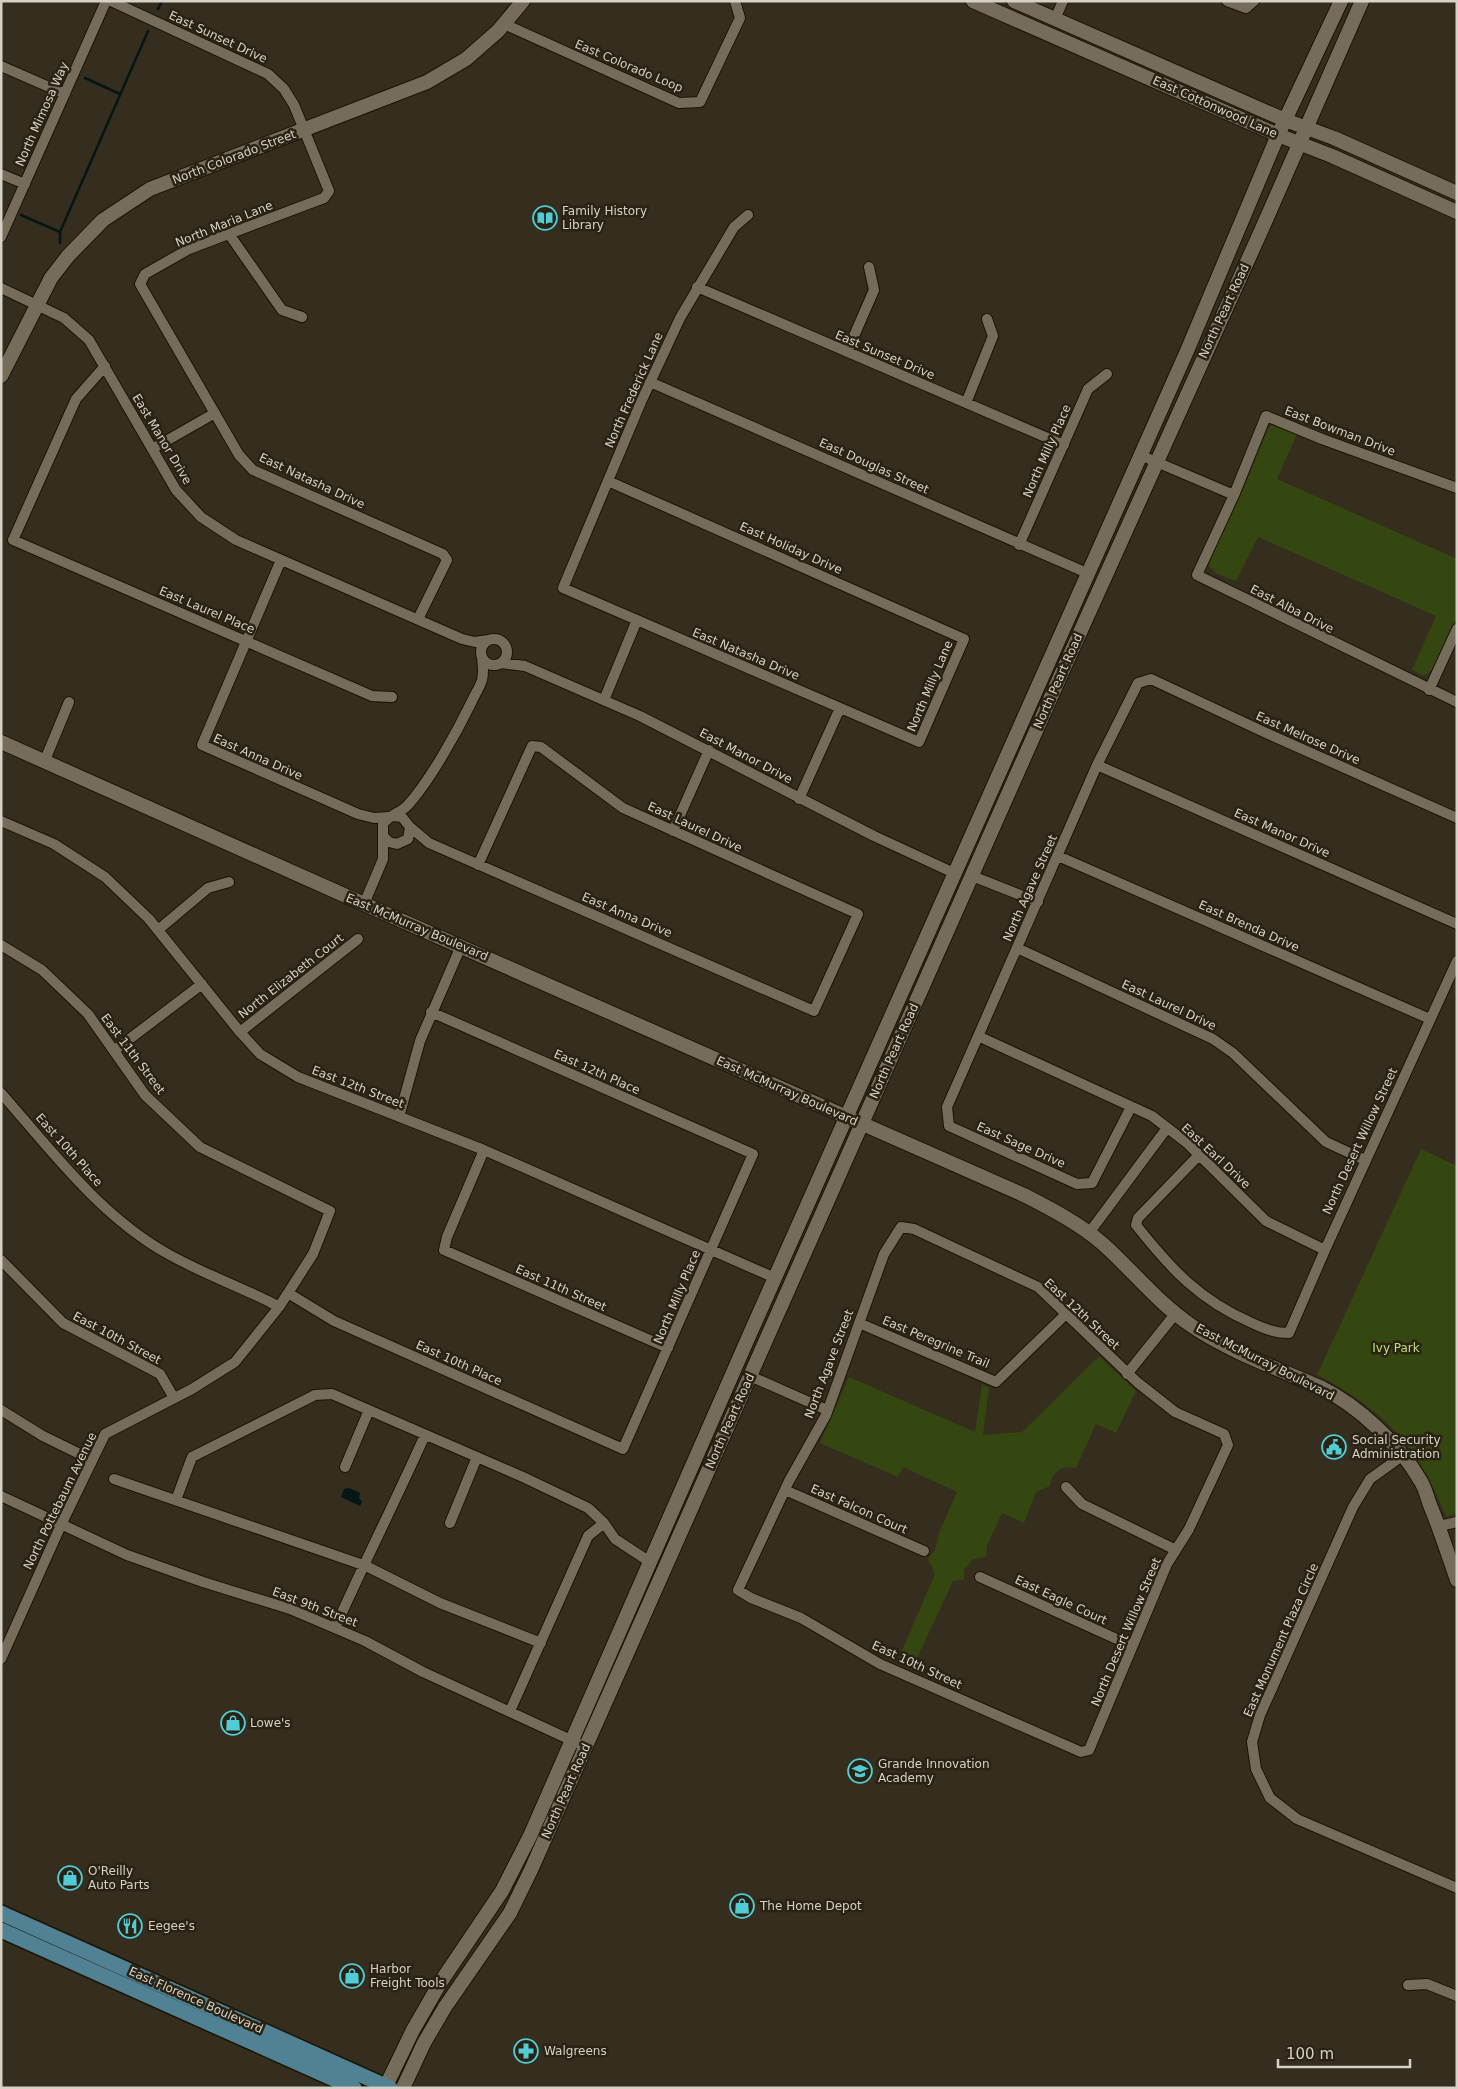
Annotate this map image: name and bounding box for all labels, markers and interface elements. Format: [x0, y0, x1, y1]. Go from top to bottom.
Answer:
street label: East Sunset Drive [167, 8, 269, 66]
street label: East Colorado Loop [573, 37, 685, 95]
street label: North Mimosa Way [13, 60, 71, 168]
street label: East Cottonwood Lane [1151, 73, 1279, 141]
street label: North Colorado Street [170, 127, 298, 187]
street label: North Maria Lane [173, 198, 275, 250]
place label: Family History Library [562, 204, 647, 232]
library icon: Family History Library [532, 205, 558, 231]
street label: North Peart Road [1196, 262, 1252, 360]
street label: East Sunset Drive [833, 328, 937, 382]
street label: North Frederick Lane [602, 330, 666, 450]
street label: East Manor Drive [129, 391, 195, 487]
street label: North Milly Place [1020, 402, 1074, 500]
street label: East Bowman Drive [1283, 403, 1397, 459]
street label: East Douglas Street [817, 435, 931, 497]
street label: East Natasha Drive [257, 450, 367, 512]
street label: East Holiday Drive [738, 519, 844, 577]
street label: East Alba Drive [1248, 582, 1336, 636]
street label: East Laurel Place [157, 584, 257, 636]
street label: East Natasha Drive [690, 625, 802, 683]
street label: North Peart Road [1031, 631, 1085, 731]
street label: North Milly Lane [904, 638, 956, 734]
street label: East Melrose Drive [1254, 709, 1362, 767]
street label: East Manor Drive [697, 726, 795, 786]
street label: East Anna Drive [211, 731, 305, 783]
street label: East Laurel Drive [646, 799, 744, 855]
street label: East Manor Drive [1232, 806, 1332, 860]
street label: North Agave Street [1000, 832, 1060, 944]
street label: East Anna Drive [580, 890, 674, 940]
street label: East McMurray Boulevard [344, 891, 490, 963]
street label: East Brenda Drive [1197, 898, 1301, 954]
street label: North Elizabeth Court [236, 930, 347, 1021]
street label: East Laurel Drive [1120, 977, 1218, 1033]
street label: North Peart Road [867, 1001, 921, 1101]
street label: East 11th Street [98, 1011, 168, 1097]
street label: East 12th Place [552, 1047, 642, 1097]
street label: East McMurray Boulevard [714, 1053, 860, 1129]
street label: East 12th Street [310, 1063, 406, 1111]
street label: North Desert Willow Street [1320, 1065, 1400, 1217]
street label: East 10th Place [33, 1111, 105, 1189]
street label: East Sage Drive [975, 1119, 1067, 1171]
street label: East Earl Drive [1179, 1121, 1253, 1191]
street label: North Milly Place [651, 1248, 703, 1346]
street label: East 11th Street [514, 1262, 609, 1314]
street label: East 12th Street [1042, 1276, 1123, 1353]
street label: North Agave Street [802, 1307, 856, 1420]
street label: East 10th Street [71, 1309, 164, 1367]
street label: East Peregrine Trail [880, 1313, 992, 1371]
street label: East McMurray Boulevard [1194, 1321, 1336, 1403]
street label: East 10th Place [414, 1338, 504, 1388]
park label: Ivy Park [1372, 1341, 1420, 1355]
street label: North Peart Road [703, 1371, 757, 1471]
street label: North Pottebaum Avenue [21, 1430, 99, 1572]
place label: Social Security Administration [1352, 1433, 1441, 1461]
public building icon: Social Security Administration [1321, 1434, 1347, 1460]
street label: East Falcon Court [808, 1481, 910, 1537]
street label: North Desert Willow Street [1088, 1555, 1164, 1708]
street label: East Monument Plaza Circle [1241, 1561, 1321, 1719]
street label: East Eagle Court [1013, 1573, 1109, 1628]
street label: East 9th Street [271, 1584, 360, 1630]
street label: East 10th Street [870, 1638, 964, 1692]
shop icon: Lowe's [220, 1710, 246, 1736]
place label: Lowe's [250, 1716, 291, 1730]
street label: North Peart Road [539, 1741, 593, 1841]
place label: Grande Innovation Academy [878, 1757, 990, 1785]
school or university icon: Grande Innovation Academy [847, 1758, 873, 1784]
place label: O'Reilly Auto Parts [88, 1864, 150, 1892]
shop icon: O'Reilly Auto Parts [57, 1865, 83, 1891]
shop icon: The Home Depot [729, 1893, 755, 1919]
place label: The Home Depot [759, 1899, 862, 1913]
restaurant icon: Eegee's [117, 1913, 143, 1939]
place label: Eegee's [148, 1919, 195, 1933]
place label: Harbor Freight Tools [370, 1962, 445, 1990]
shop icon: Harbor Freight Tools [339, 1963, 365, 1989]
street label: East Florence Boulevard [127, 1964, 265, 2036]
scale bar [1278, 2036, 1410, 2068]
pharmacy icon: Walgreens [513, 2038, 539, 2064]
place label: Walgreens [544, 2044, 607, 2058]
text: 100 m [1286, 2045, 1334, 2063]

